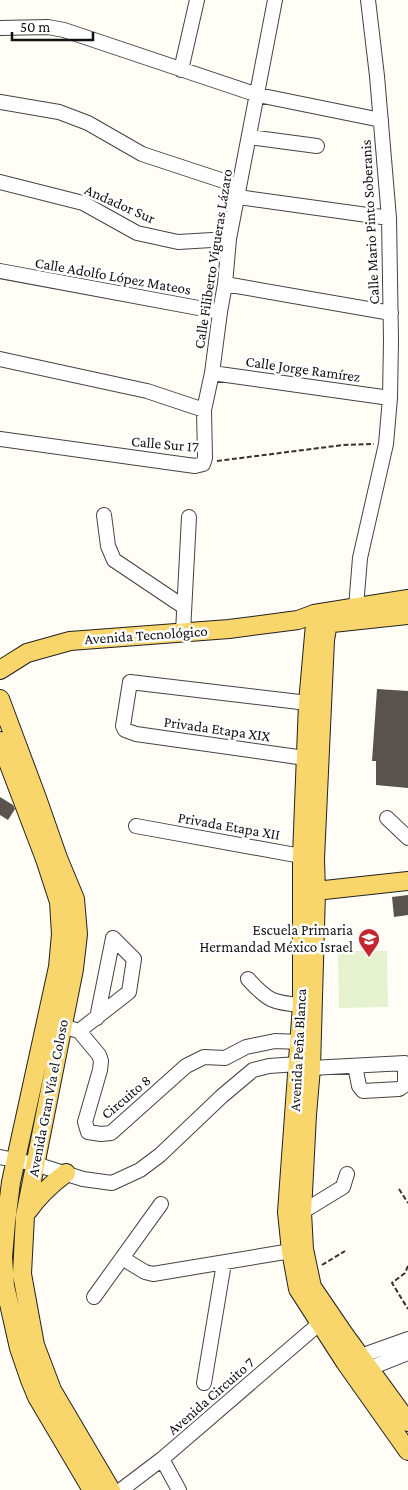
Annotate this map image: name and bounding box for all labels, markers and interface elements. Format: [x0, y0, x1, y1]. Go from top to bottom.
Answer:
scale bar [12, 10, 94, 42]
text: 50 m [20, 19, 50, 35]
street label: Calle Mario Pinto Soberanis [358, 139, 382, 305]
street label: Calle Filiberto Vigueras Lázaro [191, 168, 236, 350]
street label: Andador Sur [82, 181, 158, 227]
street label: Calle Adolfo López Mateos [34, 254, 192, 299]
street label: Calle Jorge Ramírez [244, 353, 361, 386]
street label: Calle Sur 17 [130, 433, 200, 455]
street label: Avenida Tecnológico [84, 623, 208, 648]
street label: Privada Etapa XIX [163, 714, 272, 745]
street label: Privada Etapa XII [177, 809, 281, 844]
place label: Escuela Primaria Hermandad México Israel [199, 922, 353, 955]
school or university icon: Escuela Primaria Hermandad México Israel [357, 927, 381, 958]
street label: Avenida Peña Blanca [287, 988, 309, 1112]
street label: Avenida Gran Vía el Coloso [25, 1018, 71, 1178]
street label: Circuito 8 [98, 1072, 154, 1122]
street label: Avenida Circuito 7 [165, 1354, 257, 1438]

